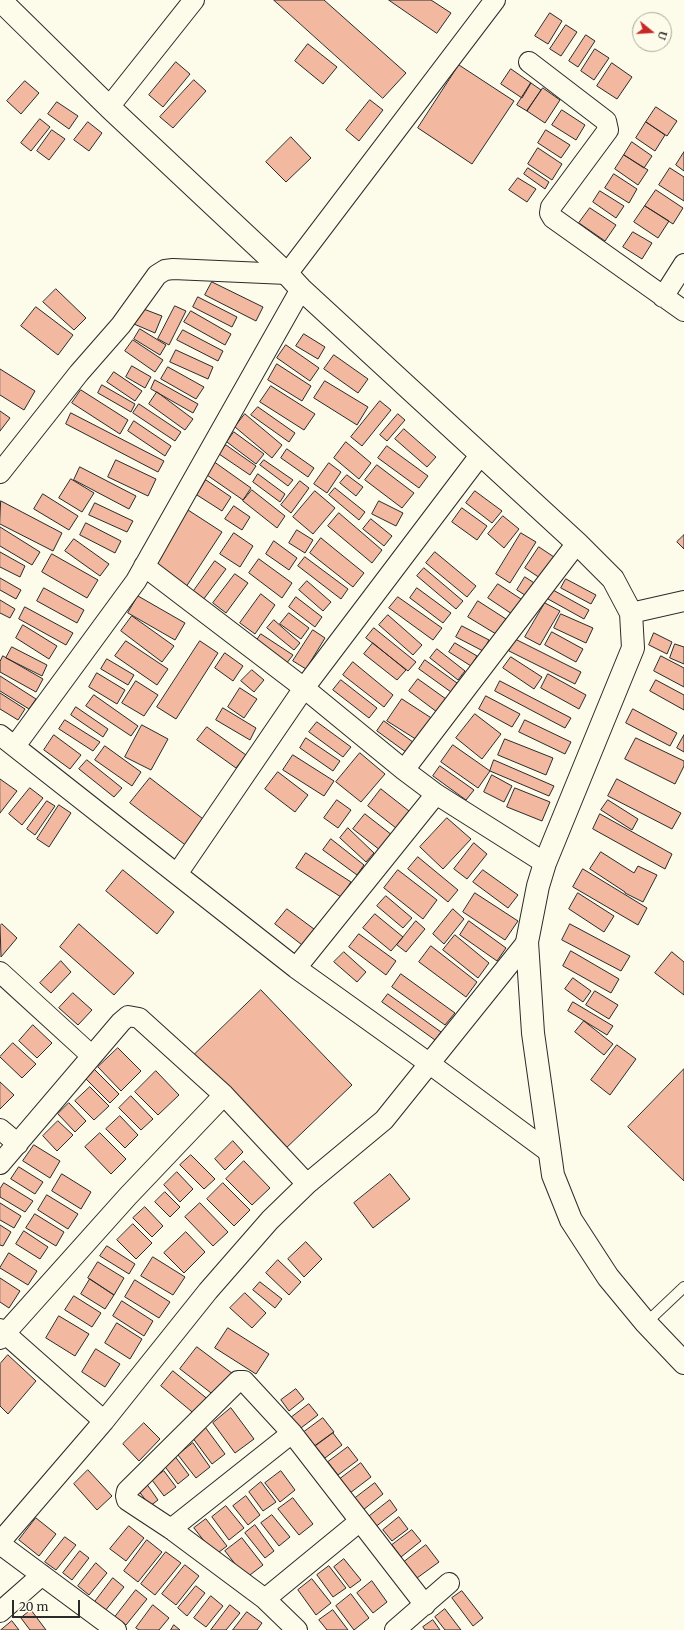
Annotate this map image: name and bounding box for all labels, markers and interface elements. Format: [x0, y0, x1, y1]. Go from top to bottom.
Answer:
north arrow [632, 12, 672, 52]
text: U [655, 29, 670, 41]
scale bar [14, 1592, 82, 1618]
text: 20 m [19, 1599, 48, 1614]

